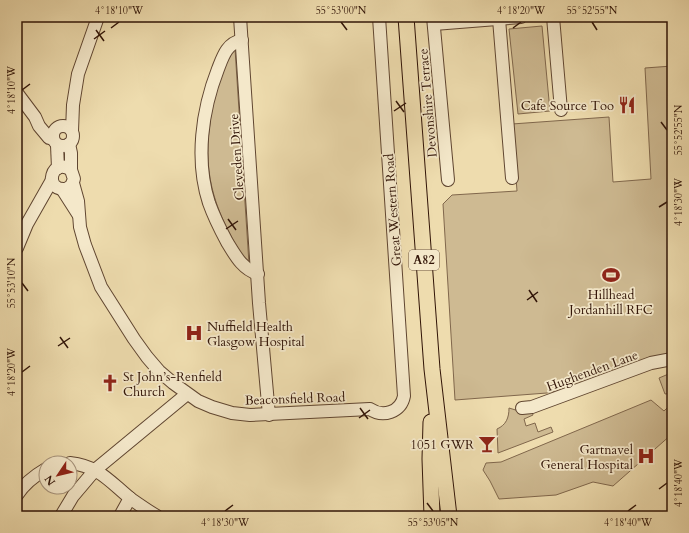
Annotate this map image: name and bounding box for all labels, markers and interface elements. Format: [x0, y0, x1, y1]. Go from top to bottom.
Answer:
text: 4°18'10"W [95, 4, 144, 18]
text: 55°53'00"N [316, 4, 367, 18]
text: 4°18'20"W [497, 4, 546, 18]
text: 55°52'55"N [567, 4, 618, 18]
street label: Devonshire Terrace [414, 48, 442, 158]
text: 4°18'10"W [5, 65, 19, 114]
restaurant icon: Cafe Source Too [617, 95, 637, 115]
place label: Cafe Source Too [521, 97, 614, 115]
text: 55°52'55"N [672, 104, 686, 155]
street label: Cleveden Drive [225, 113, 249, 201]
street label: Great Western Road [380, 153, 406, 267]
text: 4°18'30"W [672, 177, 686, 226]
road number: A82 [409, 250, 439, 270]
text: 55°53'10"N [5, 257, 19, 308]
sports icon: Hillhead Jordanhill RFC [601, 265, 621, 285]
place label: Hillhead Jordanhill RFC [567, 286, 653, 319]
place label: Nuffield Health Glasgow Hospital [207, 318, 305, 351]
hospital icon: Nuffield Health Glasgow Hospital [184, 323, 204, 343]
street label: Hughenden Lane [544, 346, 641, 396]
text: 4°18'20"W [5, 347, 19, 396]
place label: St John’s-Renfield Church [123, 368, 222, 401]
church icon: St John’s-Renfield Church [100, 373, 120, 393]
street label: Beaconsfield Road [244, 388, 346, 410]
bar icon: 1051 GWR [477, 434, 497, 454]
place label: 1051 GWR [410, 436, 474, 454]
place label: Gartnavel General Hospital [541, 441, 634, 474]
hospital icon: Gartnavel General Hospital [636, 446, 656, 466]
north arrow [38, 455, 78, 495]
text: 4°18'40"W [672, 458, 686, 507]
text: N [41, 472, 59, 489]
text: 4°18'30"W [201, 516, 250, 530]
text: 55°53'05"N [408, 516, 459, 530]
text: 4°18'40"W [604, 516, 653, 530]

